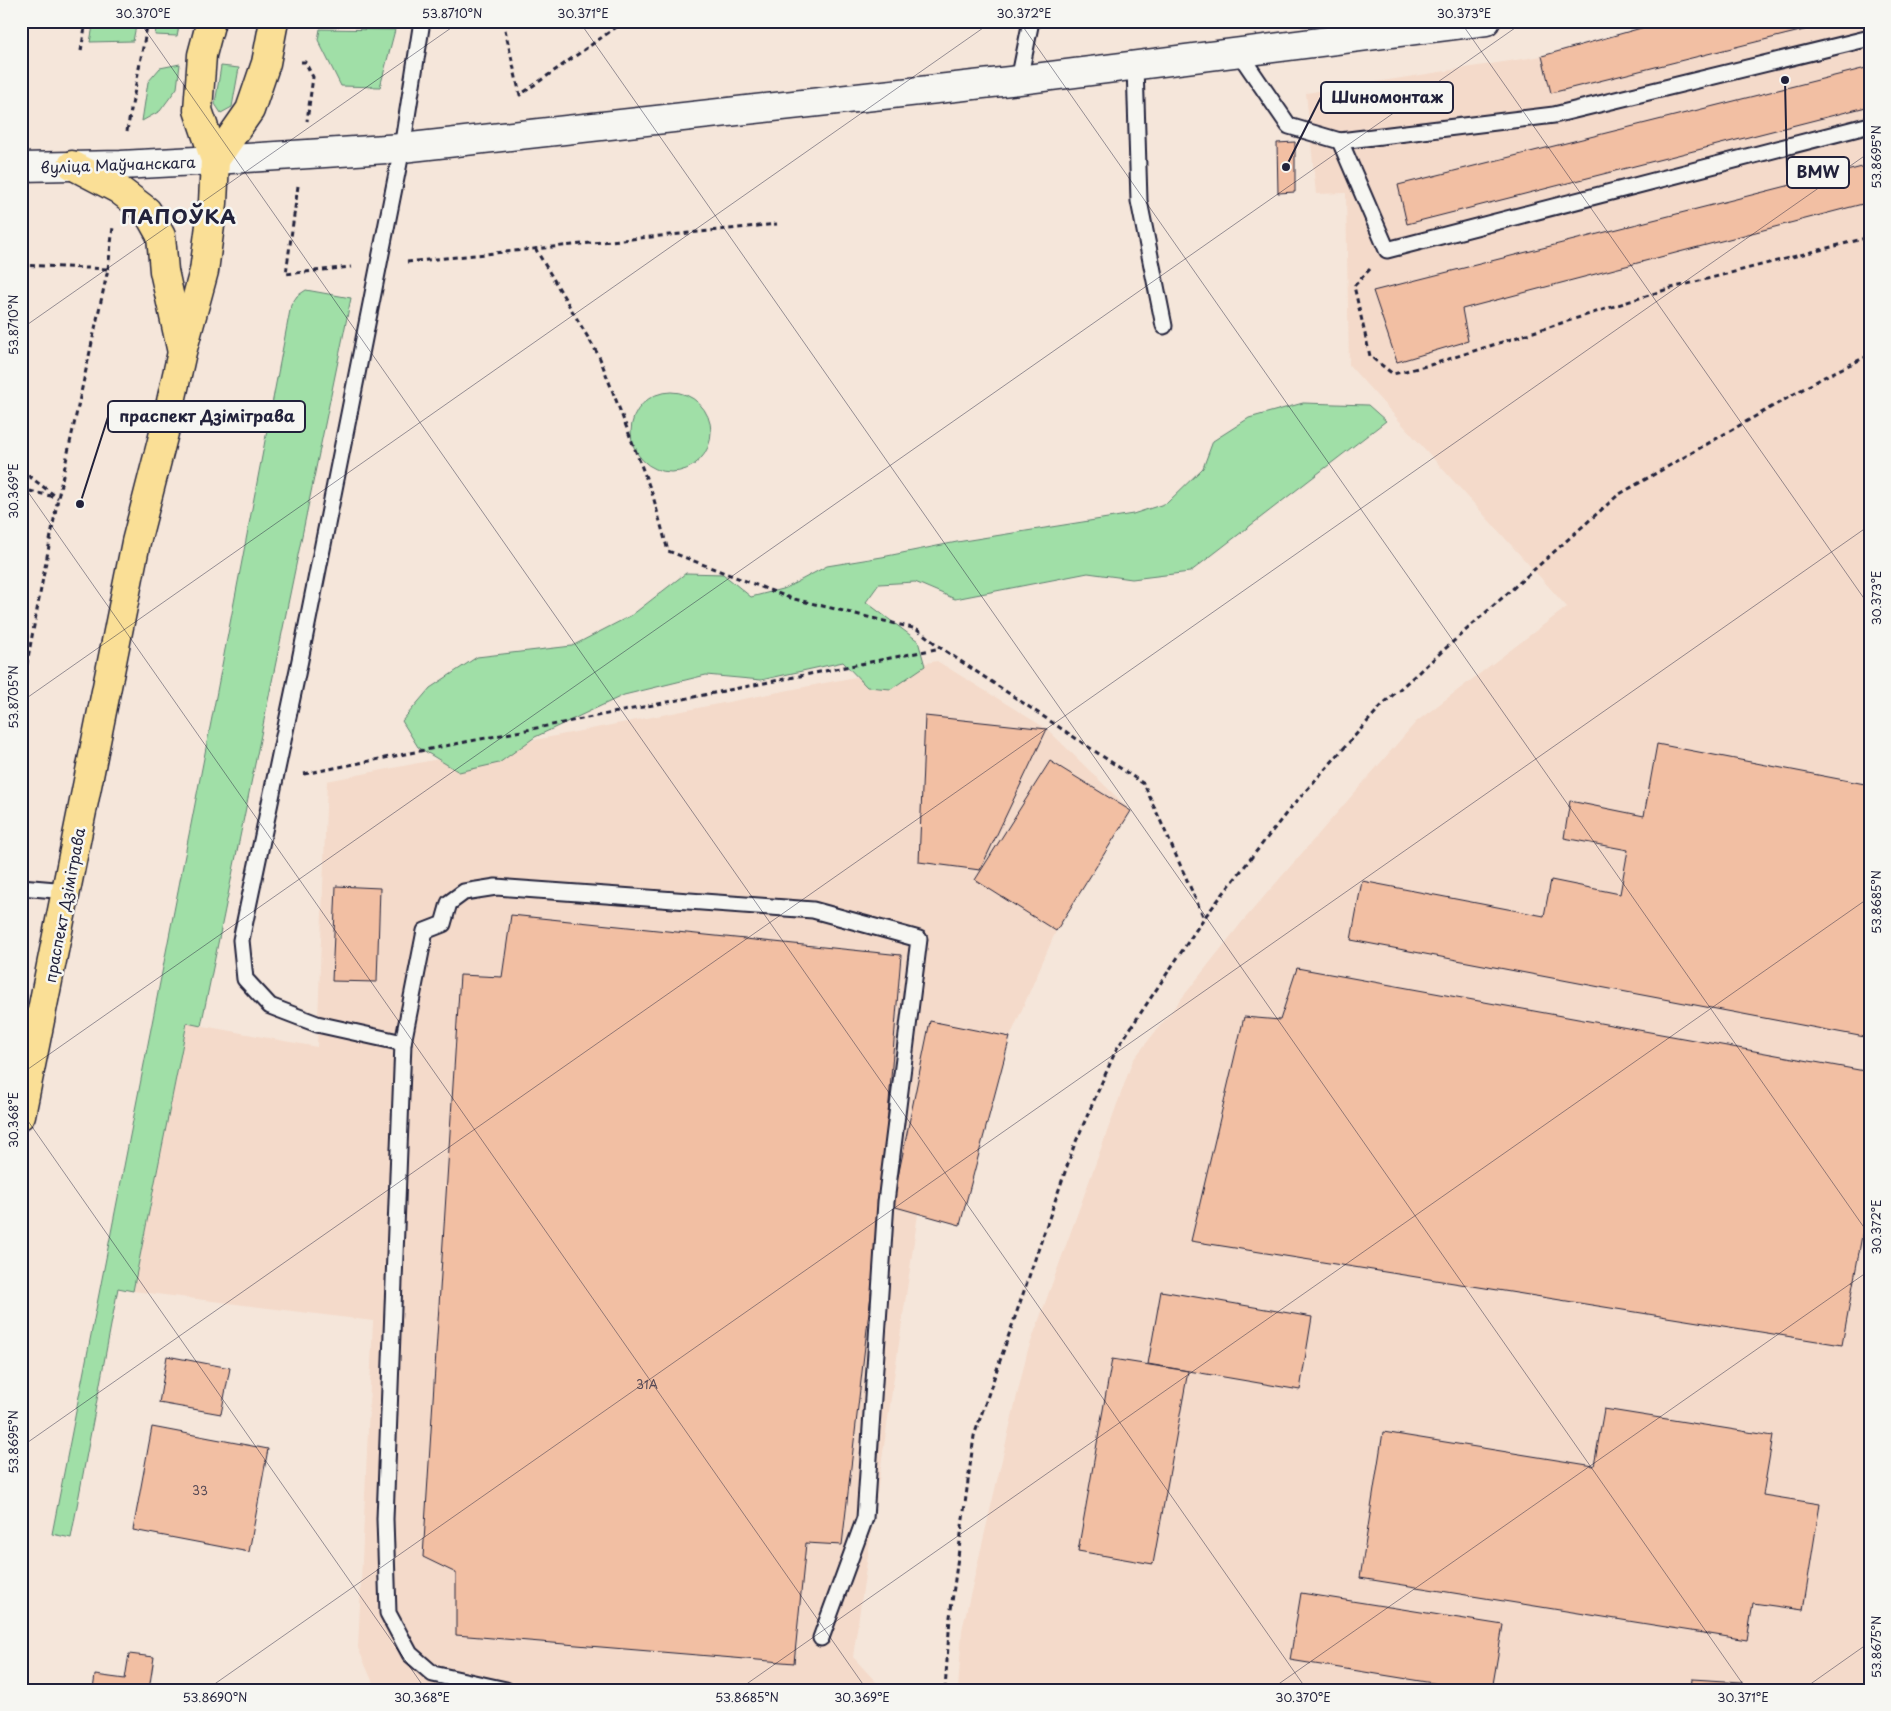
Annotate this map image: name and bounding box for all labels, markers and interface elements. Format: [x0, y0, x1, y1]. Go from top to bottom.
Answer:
text: 30.370°E [115, 4, 171, 22]
text: 53.8710°N [422, 4, 482, 22]
text: 30.371°E [557, 4, 609, 22]
text: 30.372°E [997, 4, 1052, 22]
text: 30.373°E [1437, 4, 1491, 22]
callout: Шиномонтаж [1321, 82, 1453, 113]
text: Шиномонтаж [1331, 84, 1444, 108]
text: 53.8695°N [1867, 125, 1885, 189]
street label: вуліца Маўчанскага [40, 150, 196, 178]
callout: BMW [1787, 157, 1849, 188]
text: BMW [1797, 159, 1840, 183]
district label: ПАПОЎКА [121, 201, 237, 231]
text: 53.8710°N [4, 295, 22, 355]
callout: праспект Дзімітрава [108, 401, 305, 432]
text: праспект Дзімітрава [119, 403, 295, 427]
text: 30.369°E [4, 463, 22, 519]
text: 30.373°E [1867, 571, 1885, 625]
text: 53.8705°N [4, 665, 22, 729]
street label: праспект Дзімітрава [38, 825, 90, 984]
text: 53.8685°N [1867, 870, 1885, 934]
text: 30.368°E [4, 1092, 22, 1148]
text: 30.372°E [1867, 1200, 1885, 1255]
house number: 31А [636, 1375, 658, 1393]
text: 53.8695°N [4, 1410, 22, 1474]
house number: 33 [192, 1481, 208, 1499]
text: 53.8675°N [1867, 1616, 1885, 1678]
text: 53.8690°N [183, 1688, 247, 1706]
text: 30.368°E [394, 1688, 450, 1706]
text: 53.8685°N [715, 1688, 779, 1706]
text: 30.369°E [834, 1688, 890, 1706]
text: 30.370°E [1275, 1688, 1331, 1706]
text: 30.371°E [1717, 1688, 1769, 1706]

